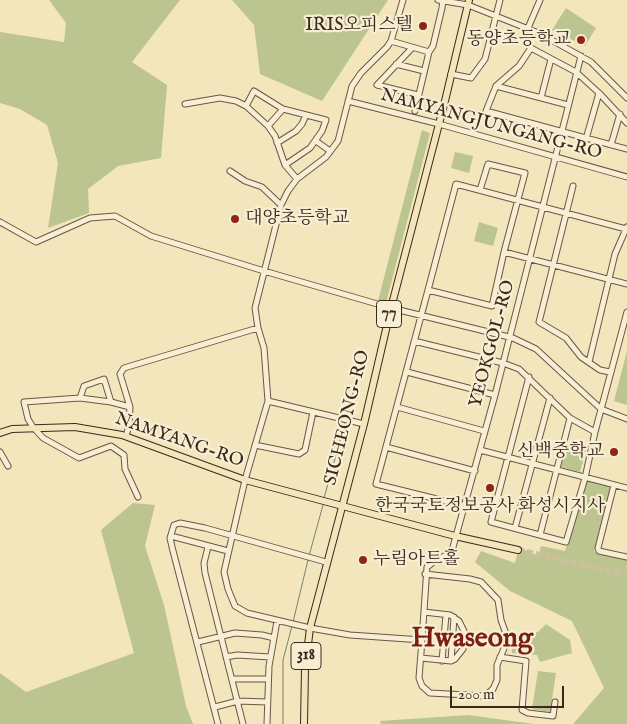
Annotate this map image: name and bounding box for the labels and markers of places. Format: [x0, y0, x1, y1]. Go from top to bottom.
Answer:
place label: IRIS오피스텔 [305, 15, 413, 37]
marker: IRIS오피스텔 [417, 20, 429, 32]
place label: 동양초등학교 [467, 29, 571, 51]
marker: 동양초등학교 [575, 34, 587, 46]
place label: 대양초등학교 [245, 208, 349, 230]
marker: 대양초등학교 [229, 213, 241, 225]
place label: 신백중학교 [517, 441, 604, 463]
marker: 신백중학교 [608, 446, 620, 458]
marker: 한국국토정보공사 화성시지사 [484, 482, 496, 494]
place label: 한국국토정보공사 화성시지사 [375, 496, 605, 518]
place label: 누림아트홀 [373, 549, 460, 571]
marker: 누림아트홀 [357, 554, 369, 566]

